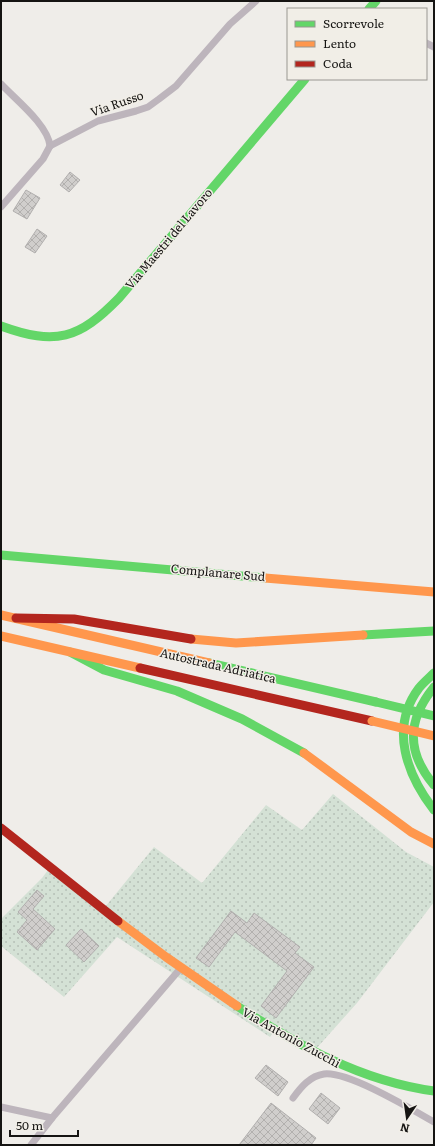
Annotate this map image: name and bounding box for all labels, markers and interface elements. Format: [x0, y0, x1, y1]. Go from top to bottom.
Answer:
legend [287, 8, 427, 80]
text: Scorrevole [323, 14, 384, 32]
text: Lento [323, 34, 356, 52]
text: Coda [323, 54, 353, 72]
street label: Via Russo [88, 86, 146, 121]
street label: Via Maestri del Lavoro [120, 184, 216, 293]
street label: Complanare Sud [170, 559, 267, 585]
street label: Autostrada Adriatica [158, 643, 279, 687]
street label: Via Antonio Zucchi [239, 1003, 344, 1072]
north arrow [387, 1098, 427, 1138]
scale bar [10, 1112, 78, 1138]
text: 50 m [16, 1116, 43, 1134]
text: N [398, 1120, 411, 1138]

